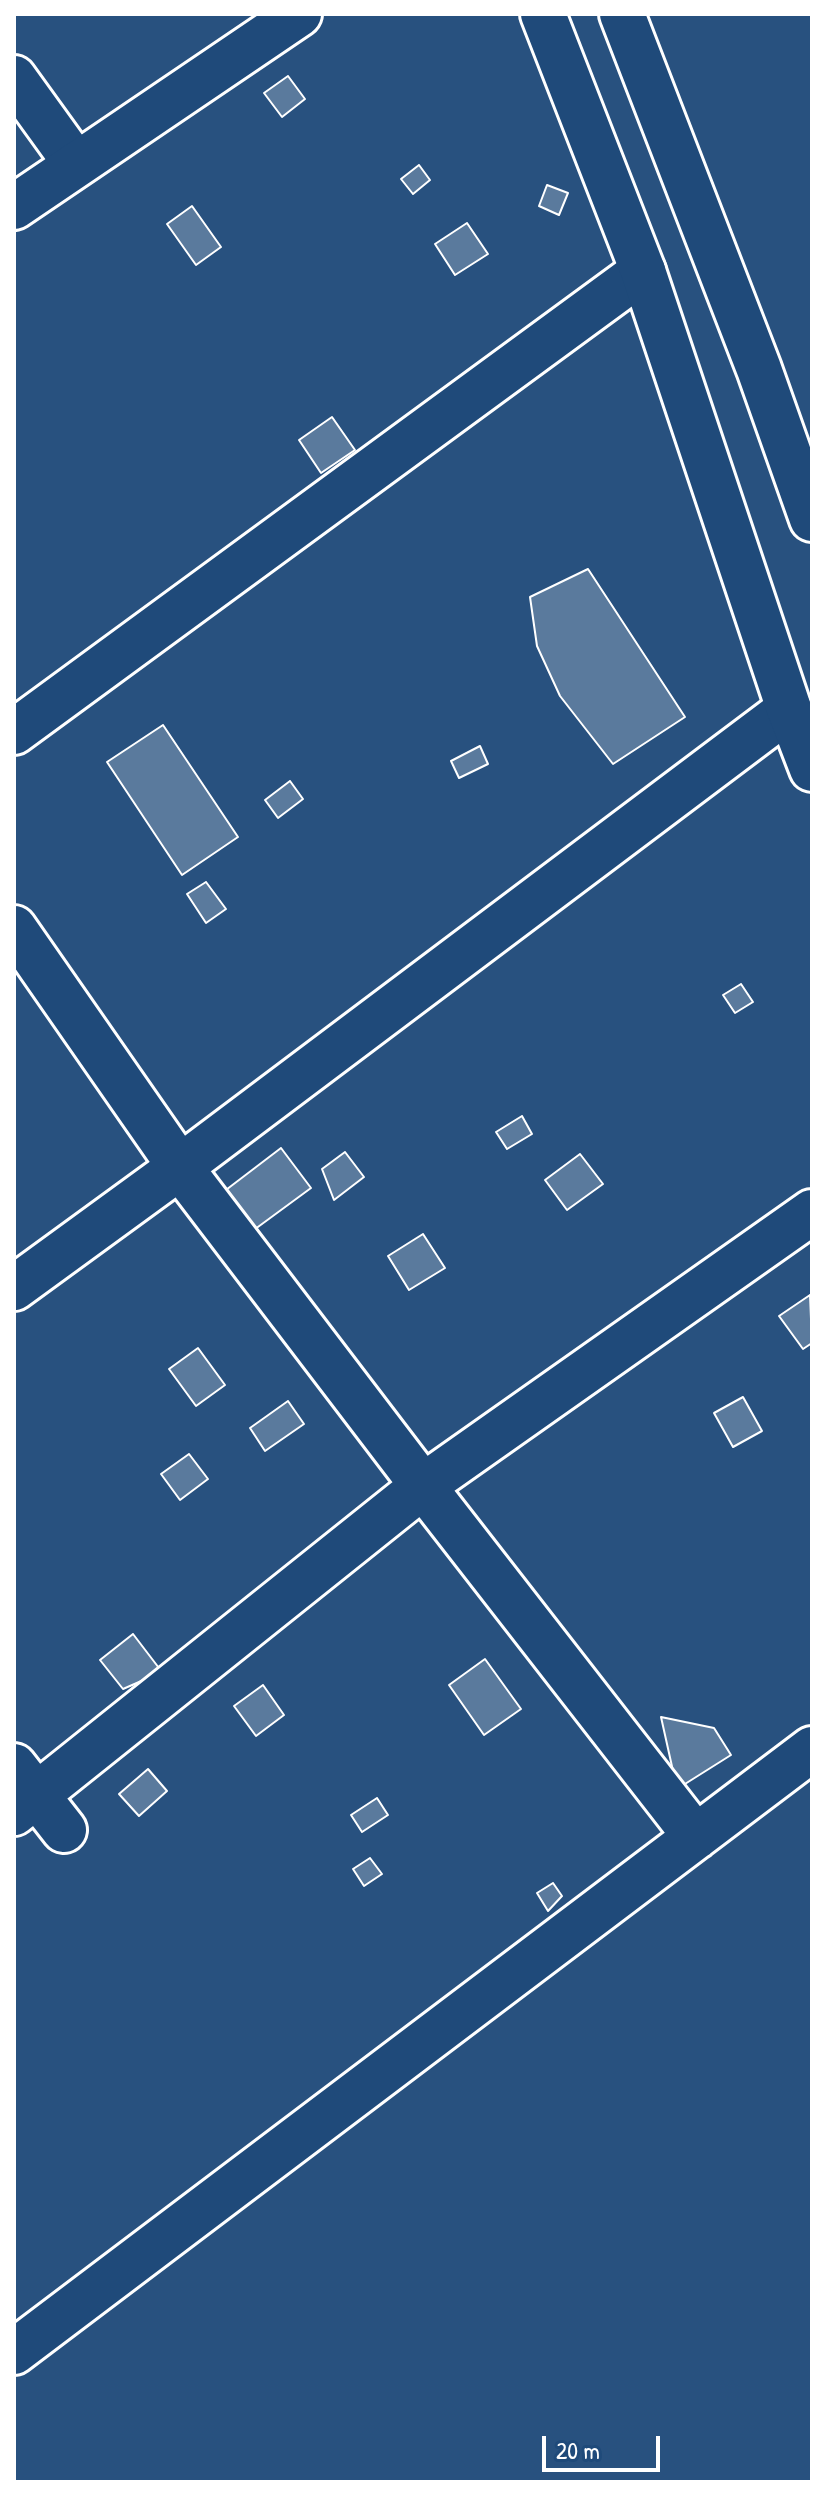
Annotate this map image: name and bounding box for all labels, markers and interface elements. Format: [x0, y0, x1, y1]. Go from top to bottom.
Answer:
scale bar [546, 2420, 664, 2470]
text: 20 m [556, 2434, 600, 2466]

